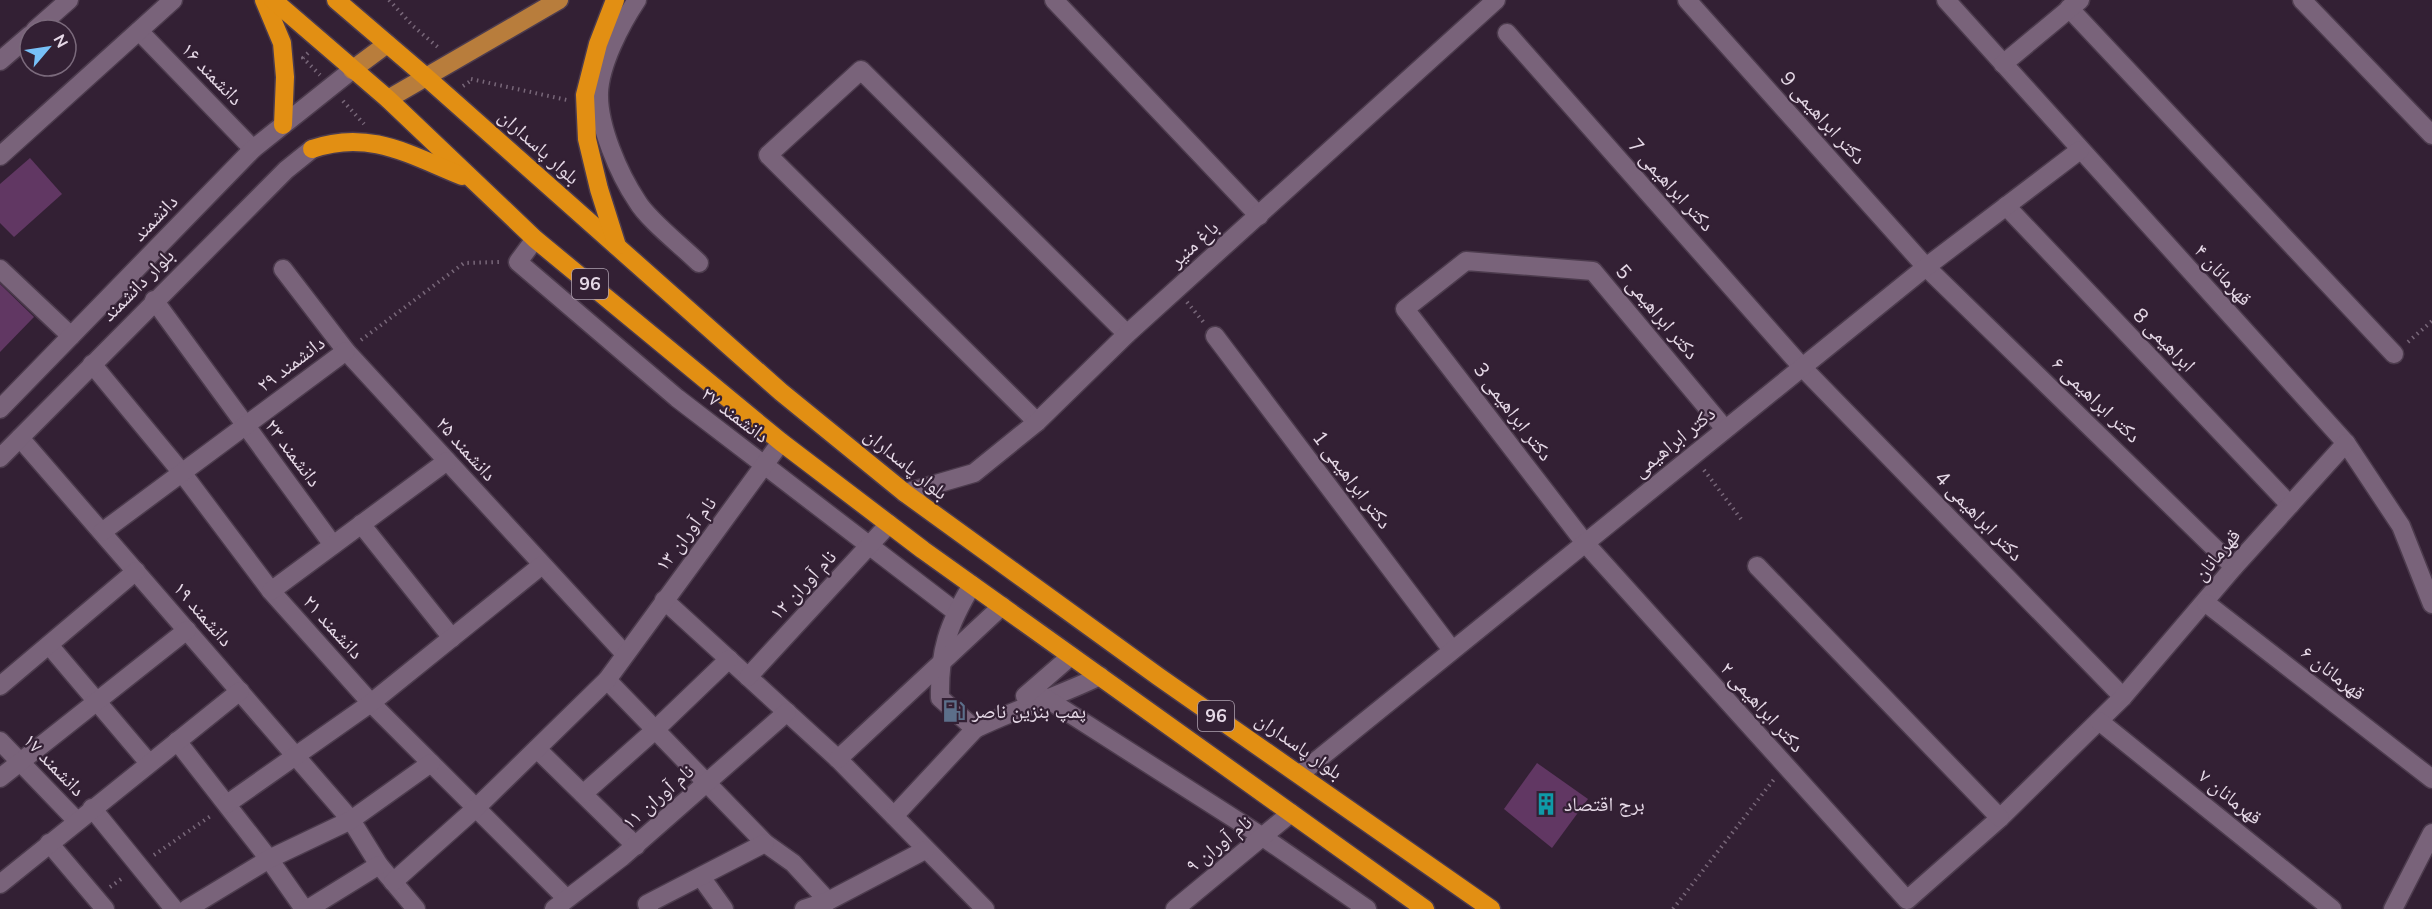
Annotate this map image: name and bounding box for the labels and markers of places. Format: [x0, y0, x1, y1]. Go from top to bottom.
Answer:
fuel station icon: پمپ بنزین ناصر [941, 698, 967, 724]
place label: پمپ بنزین ناصر [971, 698, 1086, 725]
building icon: برج اقتصاد [1533, 791, 1559, 817]
place label: برج اقتصاد [1564, 791, 1645, 818]

